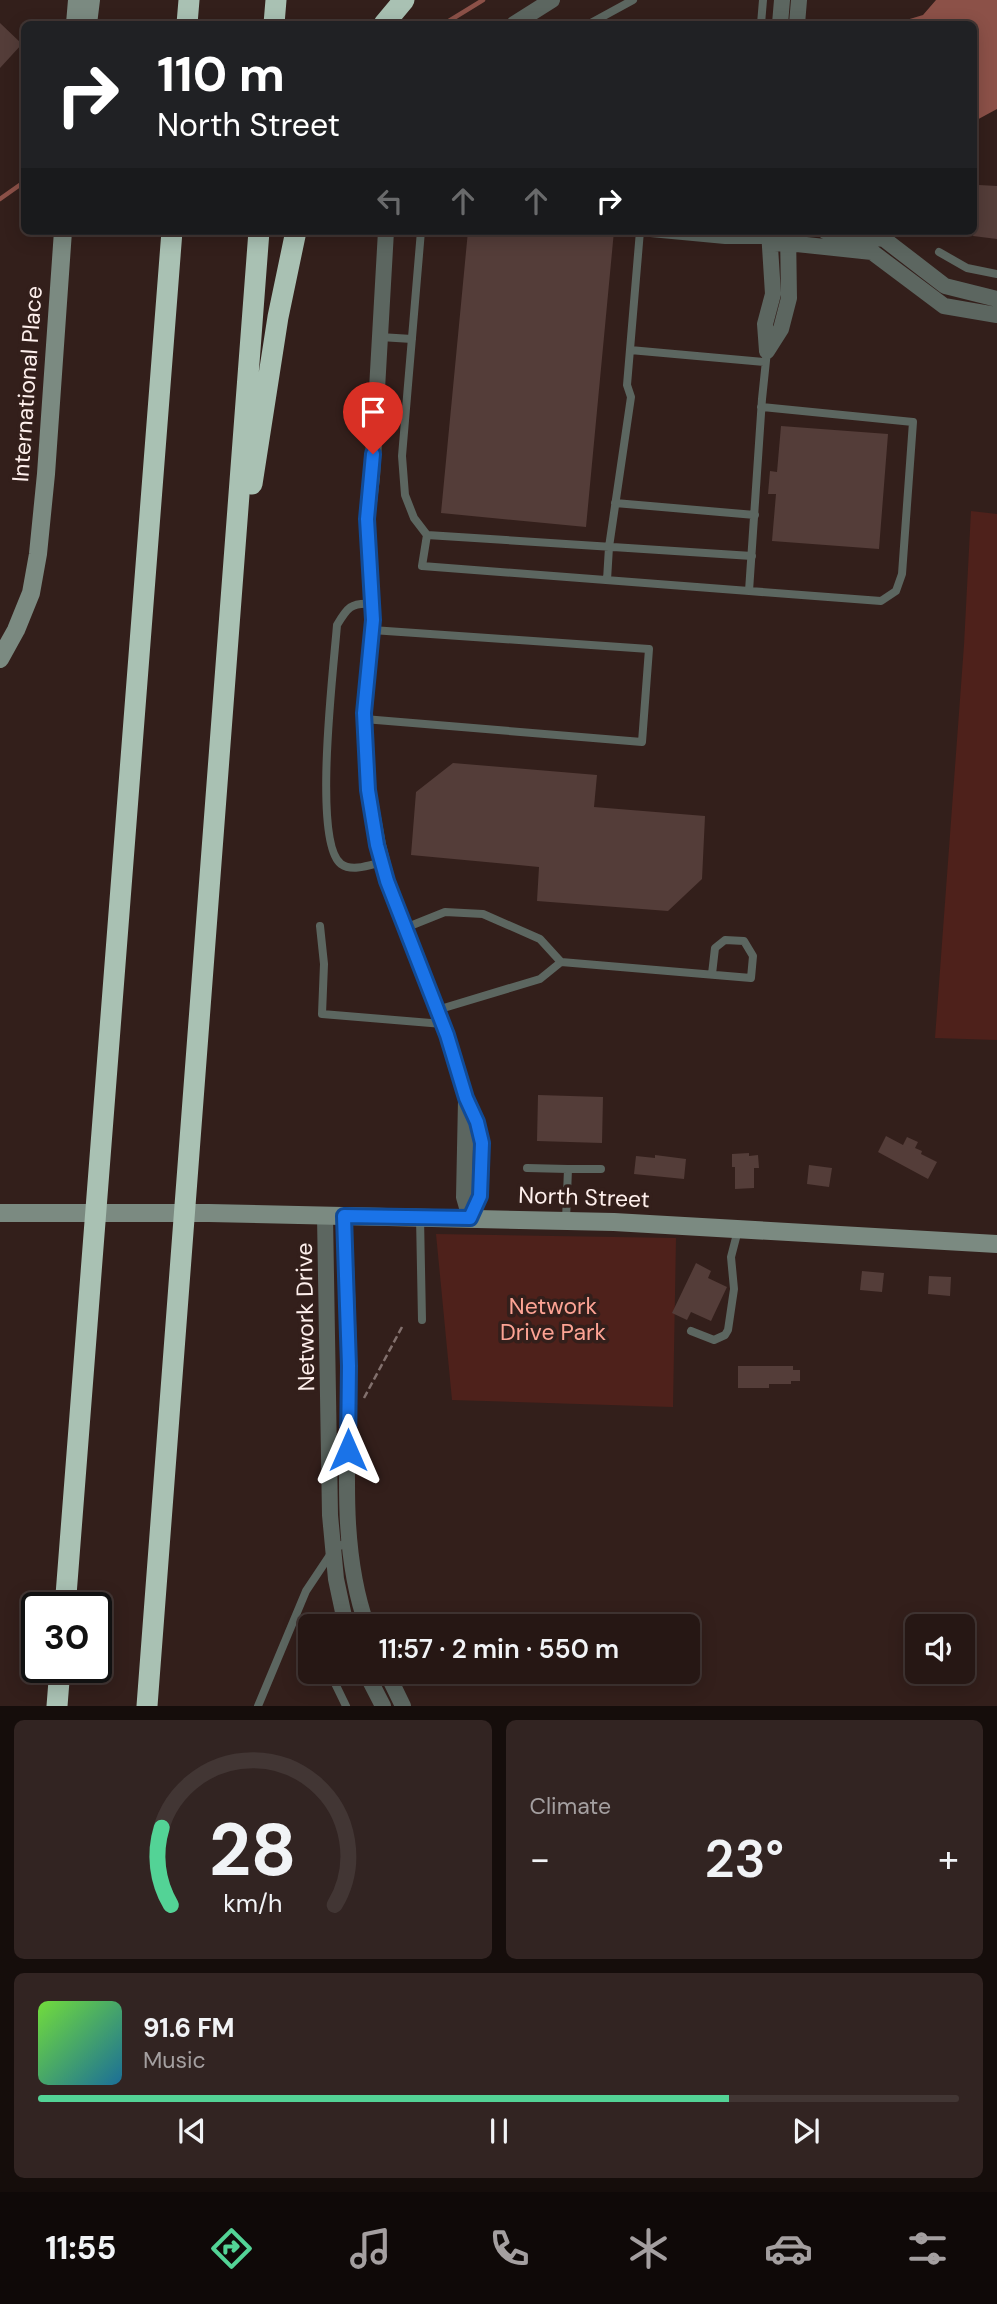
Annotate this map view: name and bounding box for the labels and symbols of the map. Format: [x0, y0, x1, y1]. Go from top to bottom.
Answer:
street label: International Place [5, 285, 49, 483]
pin [343, 382, 403, 454]
street label: North Street [518, 1180, 650, 1214]
street label: Network Drive [289, 1242, 321, 1392]
park label: Network Drive Park [500, 1291, 606, 1347]
position arrow [311, 1413, 385, 1487]
speed limit sign: 30 [21, 1592, 112, 1683]

